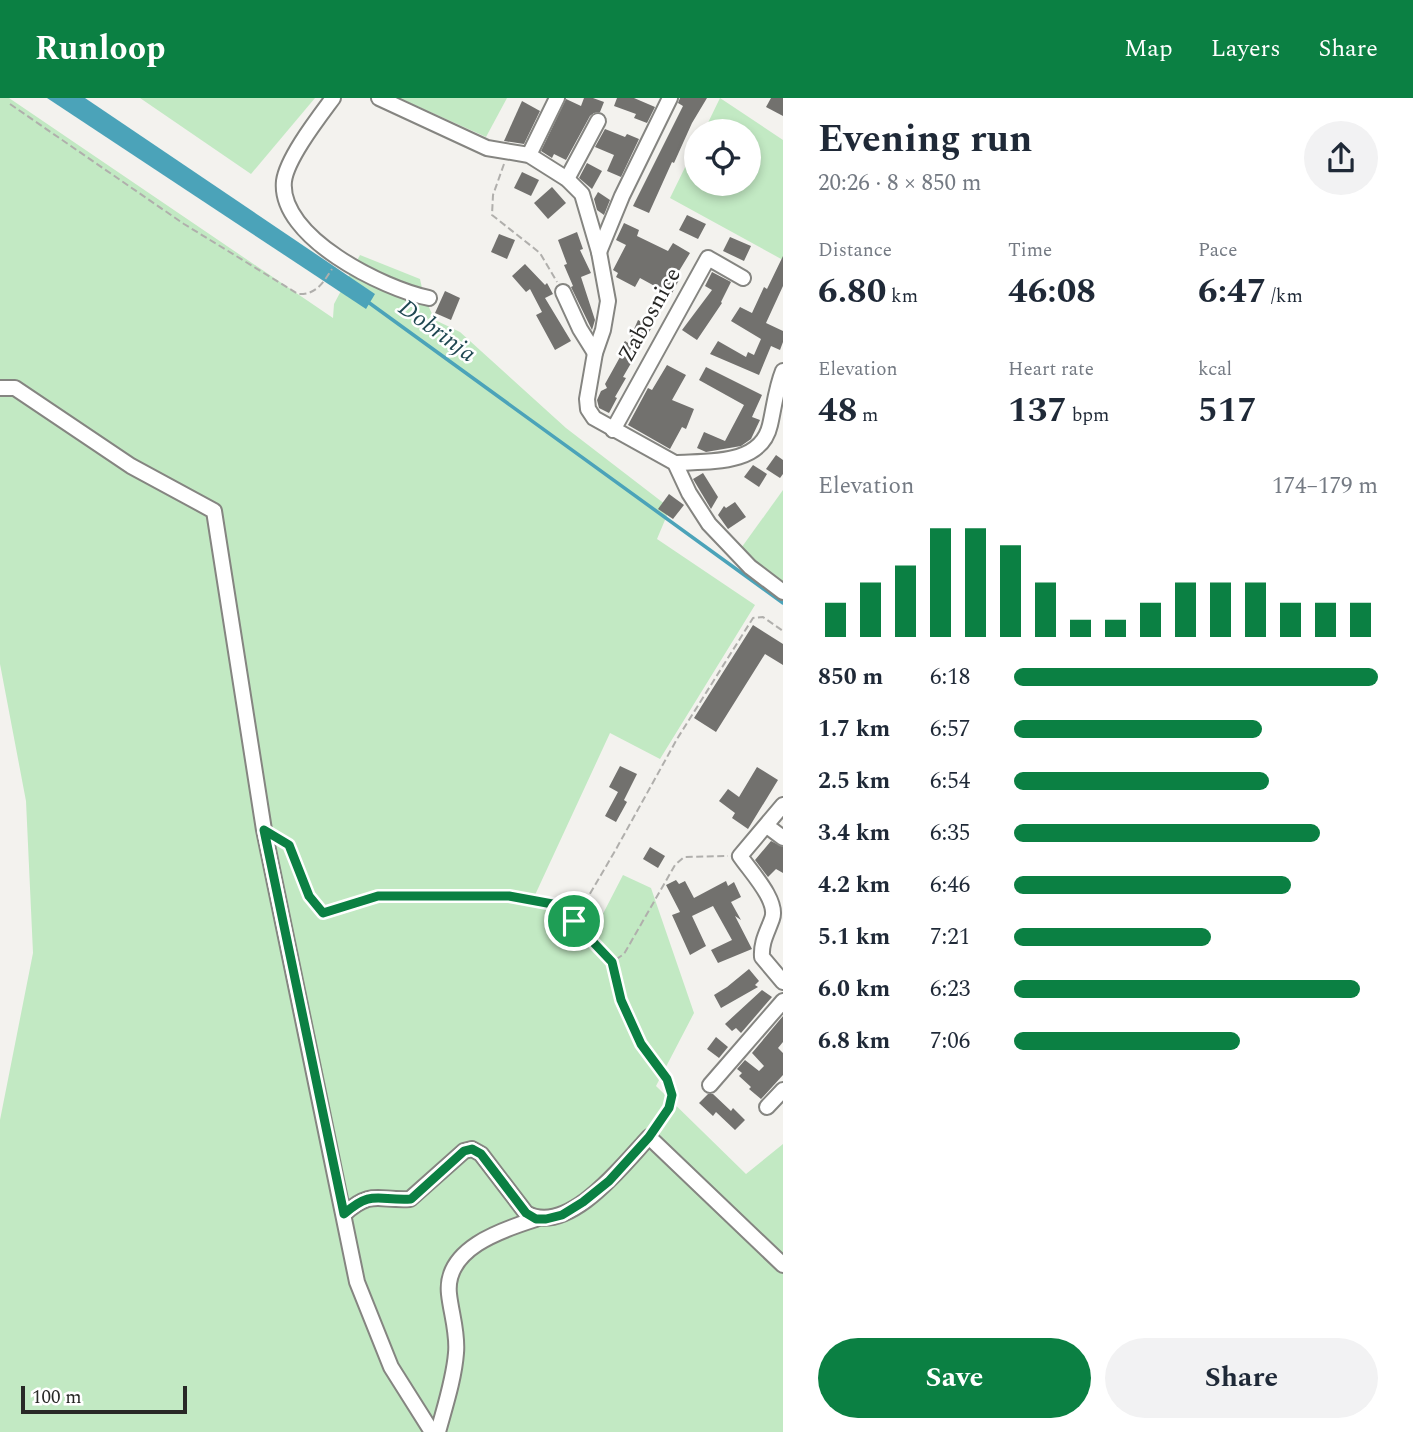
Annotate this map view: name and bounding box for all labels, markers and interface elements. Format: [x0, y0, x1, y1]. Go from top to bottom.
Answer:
text: Runloop [35, 24, 165, 74]
text: Map [1124, 31, 1173, 67]
text: Layers [1211, 31, 1281, 67]
text: Share [1319, 31, 1378, 67]
text: Evening run [818, 111, 1032, 169]
map controls [684, 119, 761, 196]
button: locate [684, 119, 761, 196]
button: share [1304, 121, 1378, 195]
text: 20:26 · 8 × 850 m [818, 166, 982, 201]
text: Distance [818, 236, 892, 265]
text: Time [1008, 236, 1052, 265]
text: Pace [1198, 236, 1237, 265]
street label: Zabosnice [609, 261, 691, 369]
text: 6.80 [818, 265, 886, 318]
text: 46:08 [1008, 265, 1096, 318]
text: 6:47 [1198, 265, 1266, 318]
text: km [886, 282, 918, 311]
text: /km [1266, 282, 1303, 311]
water label: Dobrinja [391, 290, 483, 372]
text: Elevation [818, 355, 898, 384]
text: Heart rate [1008, 355, 1094, 384]
text: kcal [1198, 355, 1232, 384]
text: 48 [818, 384, 857, 437]
text: 137 [1008, 384, 1067, 437]
text: 517 [1198, 384, 1257, 437]
text: m [857, 401, 878, 430]
text: bpm [1067, 401, 1109, 430]
text: Elevation [818, 469, 914, 504]
text: 174–179 m [1272, 469, 1378, 504]
text: 850 m [818, 660, 883, 695]
text: 6:18 [930, 660, 970, 695]
text: 1.7 km [818, 712, 890, 747]
text: 6:57 [930, 712, 970, 747]
text: 2.5 km [818, 764, 890, 799]
text: 6:54 [930, 764, 970, 799]
text: 3.4 km [818, 816, 890, 851]
text: 6:35 [930, 816, 970, 851]
text: 4.2 km [818, 868, 890, 903]
text: 6:46 [930, 868, 970, 903]
pin [544, 891, 604, 951]
icon: arrive [555, 902, 593, 940]
text: 5.1 km [818, 920, 890, 955]
text: 7:21 [930, 920, 970, 955]
text: 6.0 km [818, 972, 890, 1007]
text: 6:23 [930, 972, 970, 1007]
text: 6.8 km [818, 1024, 890, 1059]
text: 7:06 [930, 1024, 970, 1059]
button: Save [818, 1338, 1091, 1418]
button: Share [1105, 1338, 1378, 1418]
scale bar [21, 1383, 187, 1415]
text: 100 m [32, 1383, 82, 1412]

